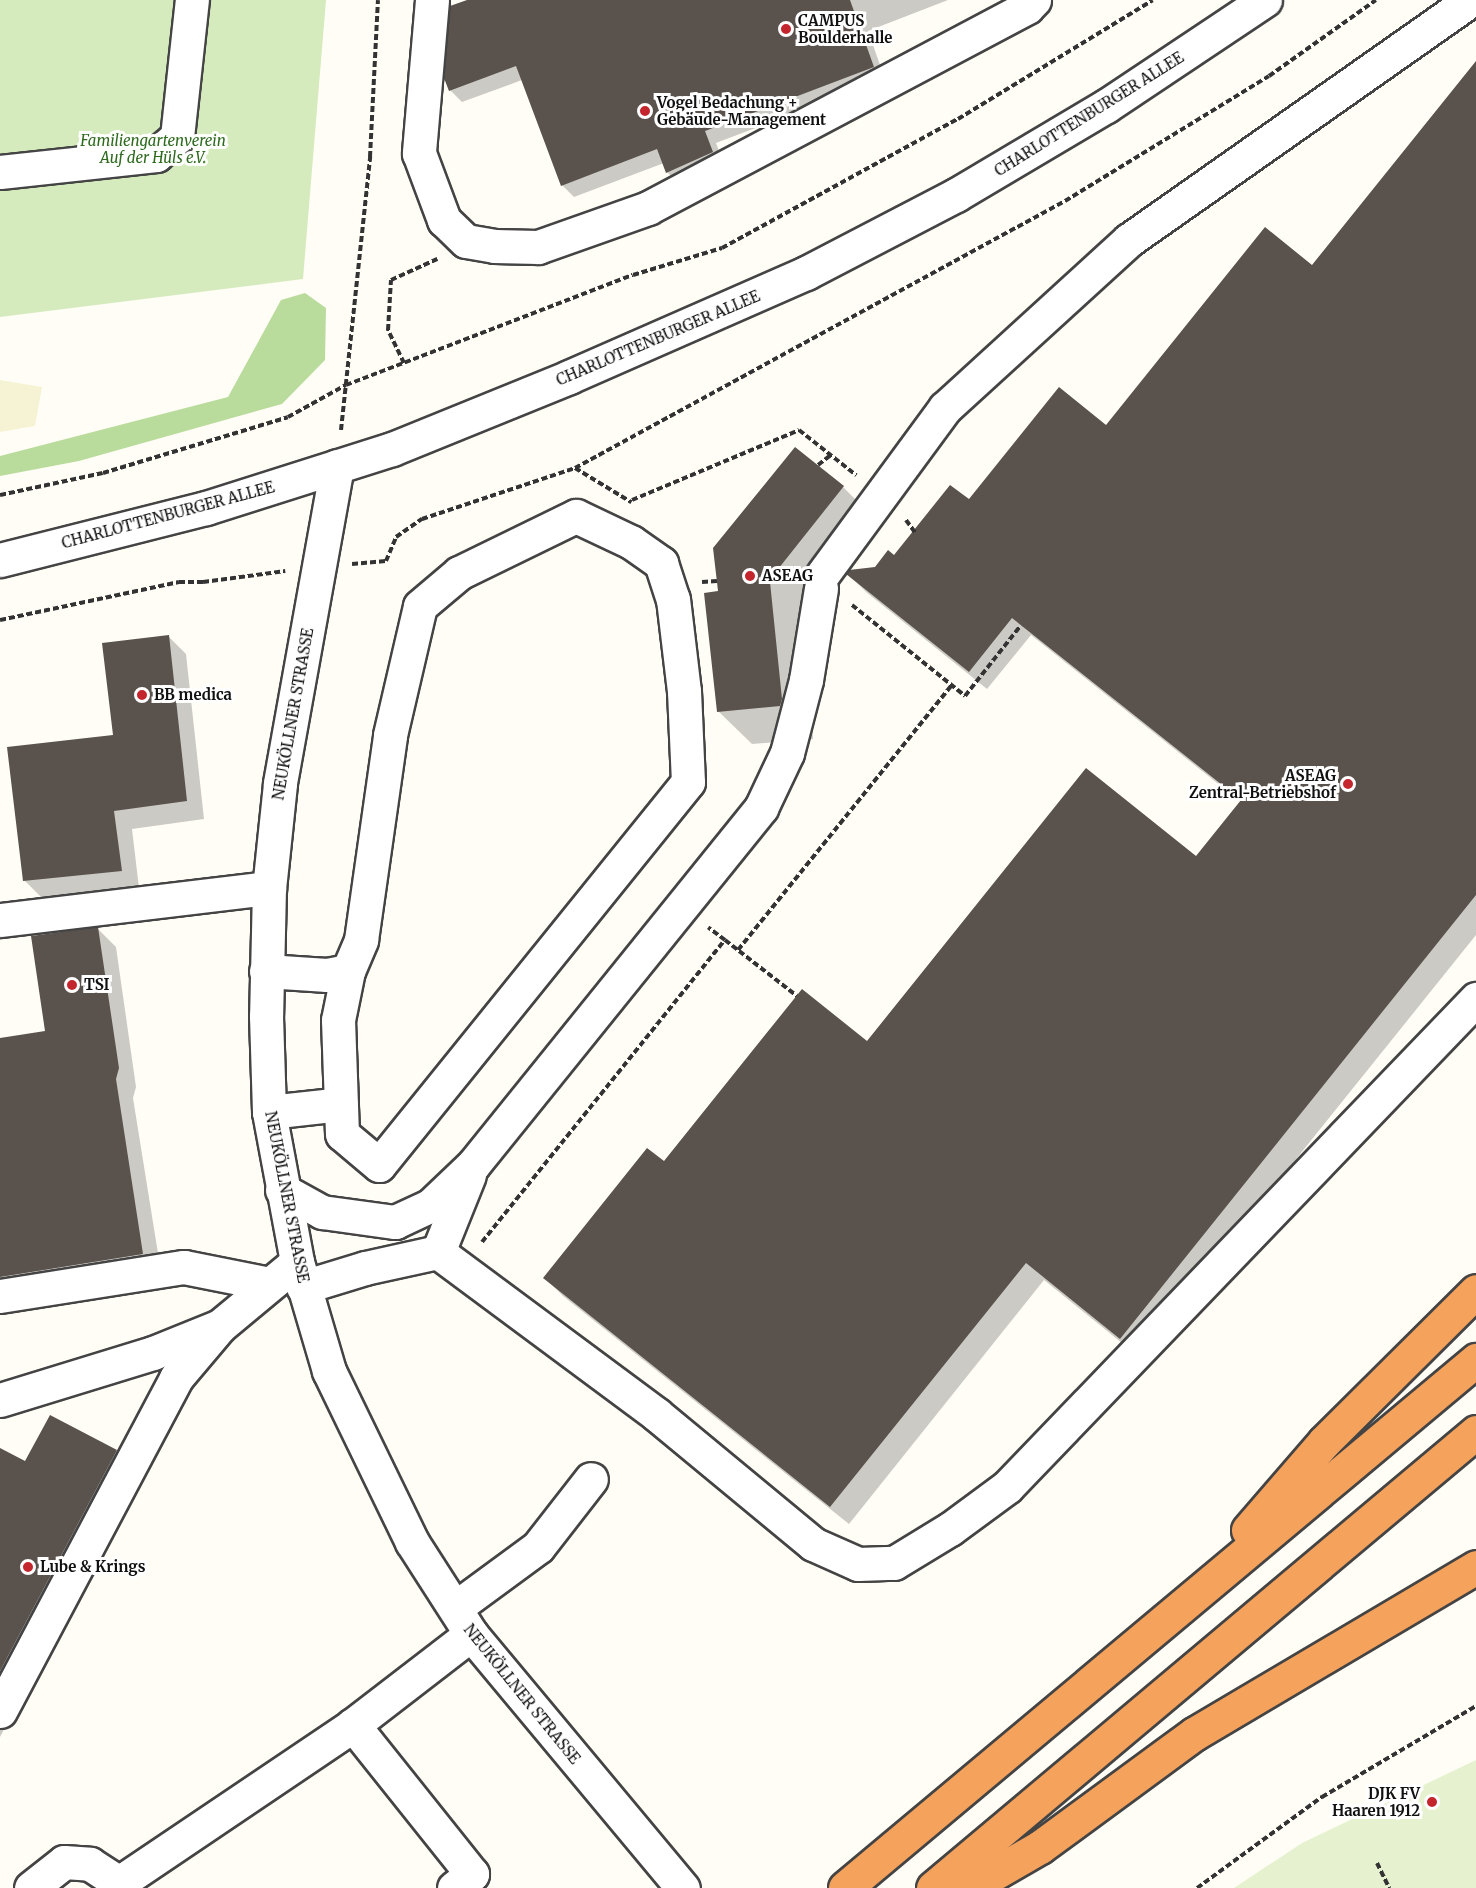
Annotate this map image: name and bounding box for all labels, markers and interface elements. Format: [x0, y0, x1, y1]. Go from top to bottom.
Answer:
place label: CAMPUS Boulderhalle [798, 11, 892, 46]
marker: CAMPUS Boulderhalle [779, 22, 793, 36]
street label: CHARLOTTENBURGER ALLEE [991, 48, 1187, 180]
place label: Vogel Bedachung + Gebäude-Management [657, 93, 826, 128]
marker: Vogel Bedachung + Gebäude-Management [638, 104, 652, 118]
park label: Familiengartenverein Auf der Hüls e.V. [80, 131, 226, 166]
street label: CHARLOTTENBURGER ALLEE [553, 287, 763, 389]
street label: CHARLOTTENBURGER ALLEE [60, 478, 276, 552]
place label: ASEAG [762, 567, 813, 585]
marker: ASEAG [743, 569, 757, 583]
street label: NEUKÖLLNER STRASSE [269, 627, 317, 801]
place label: BB medica [154, 686, 232, 704]
marker: BB medica [135, 688, 149, 702]
place label: ASEAG Zentral-Betriebshof [1189, 766, 1336, 801]
marker: ASEAG Zentral-Betriebshof [1341, 777, 1355, 791]
place label: TSI [84, 976, 110, 994]
marker: TSI [65, 978, 79, 992]
street label: NEUKÖLLNER STRASSE [262, 1110, 312, 1284]
place label: Lube & Krings [40, 1558, 145, 1576]
marker: Lube & Krings [21, 1560, 35, 1574]
street label: NEUKÖLLNER STRASSE [460, 1621, 584, 1767]
place label: DJK FV Haaren 1912 [1332, 1784, 1420, 1819]
marker: DJK FV Haaren 1912 [1425, 1795, 1439, 1809]

